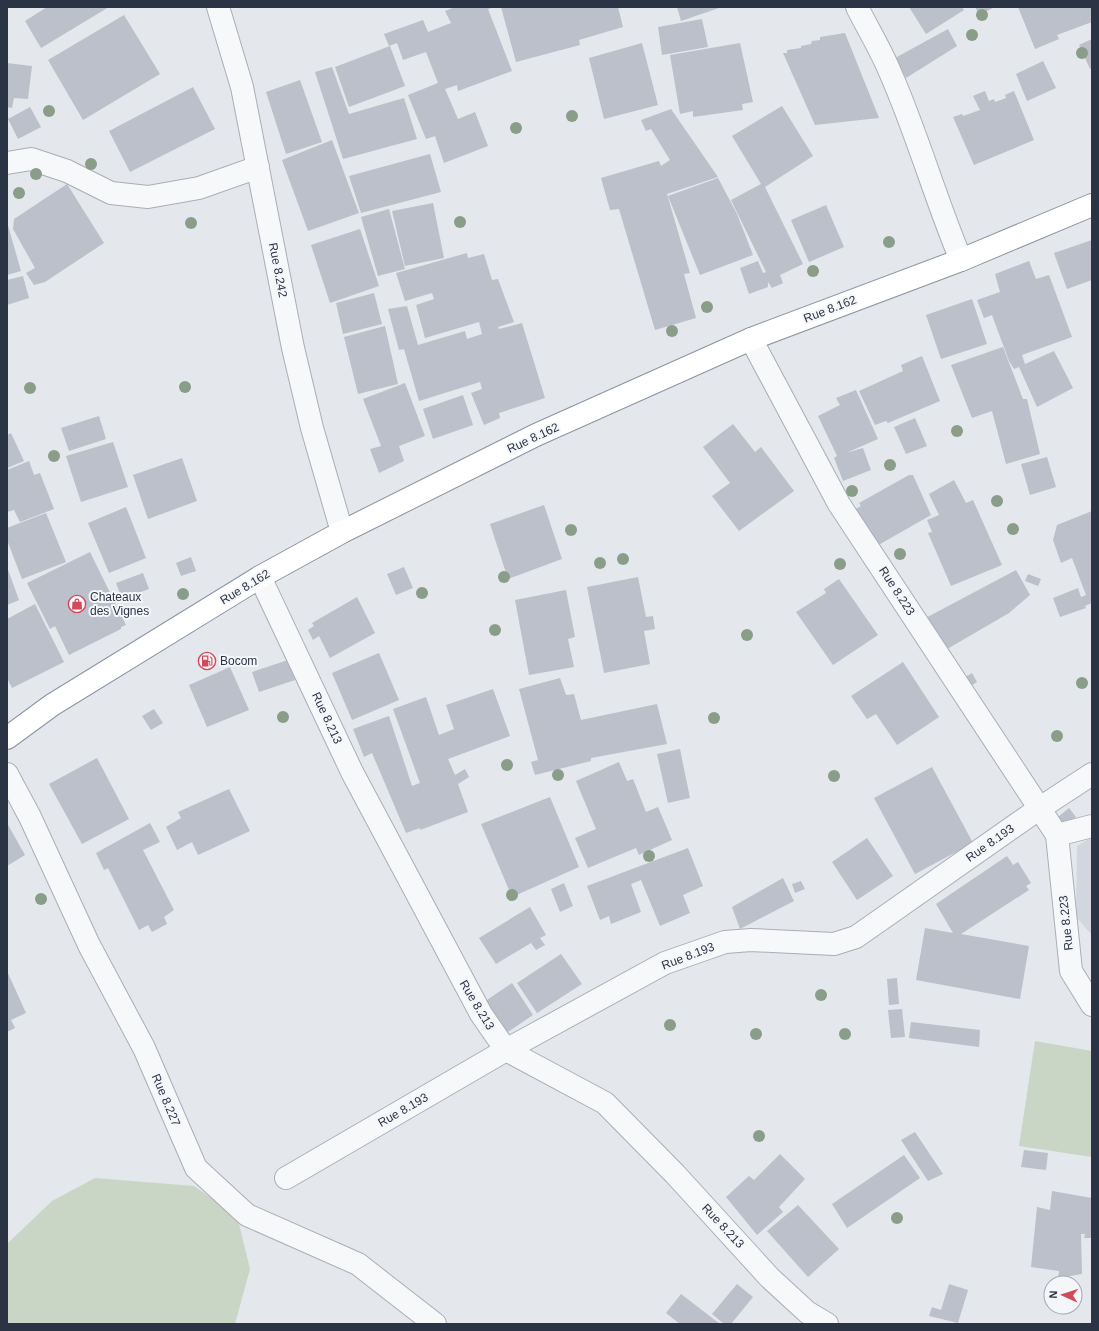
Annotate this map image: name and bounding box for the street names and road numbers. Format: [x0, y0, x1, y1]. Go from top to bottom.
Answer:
street label: Rue 8.242 [266, 241, 290, 299]
street label: Rue 8.162 [802, 292, 859, 325]
street label: Rue 8.162 [505, 420, 561, 456]
street label: Rue 8.223 [876, 564, 918, 618]
street label: Rue 8.162 [218, 567, 273, 607]
street label: Rue 8.213 [309, 690, 345, 746]
street label: Rue 8.193 [963, 821, 1017, 865]
street label: Rue 8.223 [1056, 894, 1076, 951]
street label: Rue 8.193 [660, 939, 717, 972]
street label: Rue 8.213 [457, 978, 497, 1033]
street label: Rue 8.227 [149, 1072, 183, 1129]
street label: Rue 8.193 [376, 1090, 431, 1130]
street label: Rue 8.213 [699, 1201, 747, 1251]

